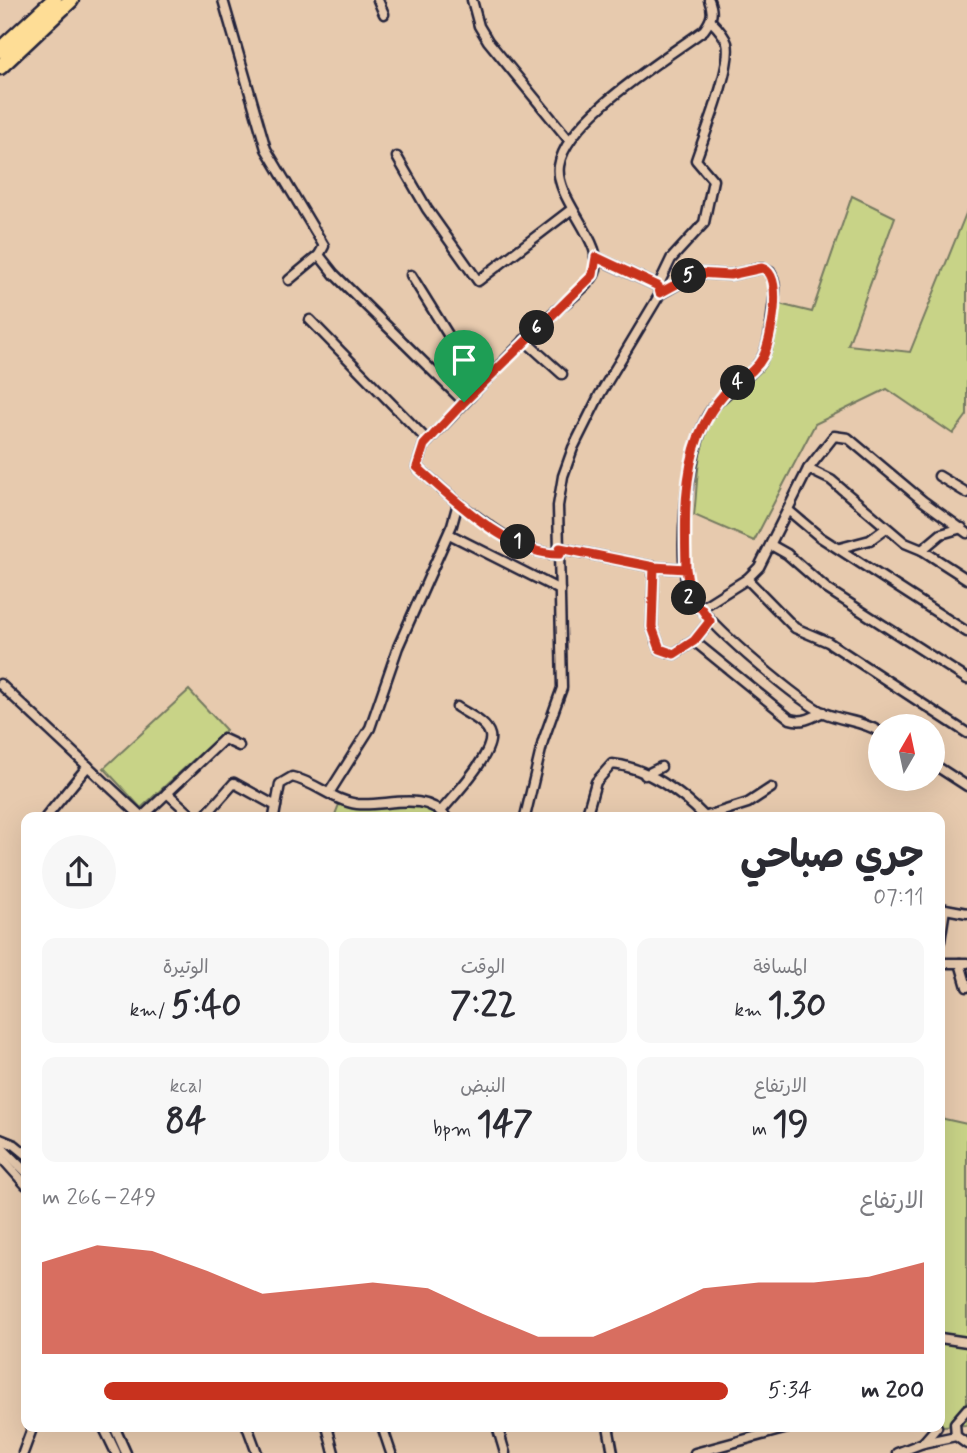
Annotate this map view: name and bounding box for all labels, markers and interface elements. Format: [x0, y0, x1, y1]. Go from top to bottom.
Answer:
pin: 5 [672, 258, 706, 294]
text: 5 [683, 263, 694, 288]
pin: 6 [520, 310, 554, 346]
text: 6 [532, 315, 541, 340]
pin [434, 330, 494, 402]
icon: arrive [445, 341, 483, 379]
pin: 4 [720, 366, 756, 400]
text: 4 [732, 370, 743, 395]
pin: 1 [500, 524, 536, 560]
text: 1 [513, 529, 522, 554]
pin: 2 [672, 580, 706, 616]
text: 2 [684, 585, 693, 610]
north arrow [868, 714, 945, 791]
map controls [868, 714, 945, 791]
text: جري صباحي [740, 832, 924, 881]
button: share [42, 835, 116, 909]
text: 07:11 [873, 883, 924, 913]
text: الوتيرة [163, 955, 209, 980]
text: الوقت [461, 955, 505, 980]
text: المسافة [753, 955, 807, 980]
text: 5:40 [171, 983, 242, 1029]
text: 7:22 [450, 983, 516, 1029]
text: 1.30 [767, 983, 826, 1029]
text: /km [130, 998, 171, 1023]
text: km [735, 998, 767, 1023]
text: kcal [170, 1074, 202, 1099]
text: النبض [460, 1074, 506, 1099]
text: الارتفاع [754, 1074, 807, 1099]
text: 84 [165, 1099, 206, 1145]
text: 147 [477, 1102, 533, 1148]
text: 19 [772, 1102, 809, 1148]
text: bpm [433, 1117, 477, 1142]
text: m [752, 1117, 772, 1142]
text: 249–266 m [42, 1183, 156, 1213]
text: الارتفاع [860, 1187, 924, 1217]
text: 5:34 [768, 1376, 812, 1406]
text: 200 m [861, 1376, 924, 1406]

